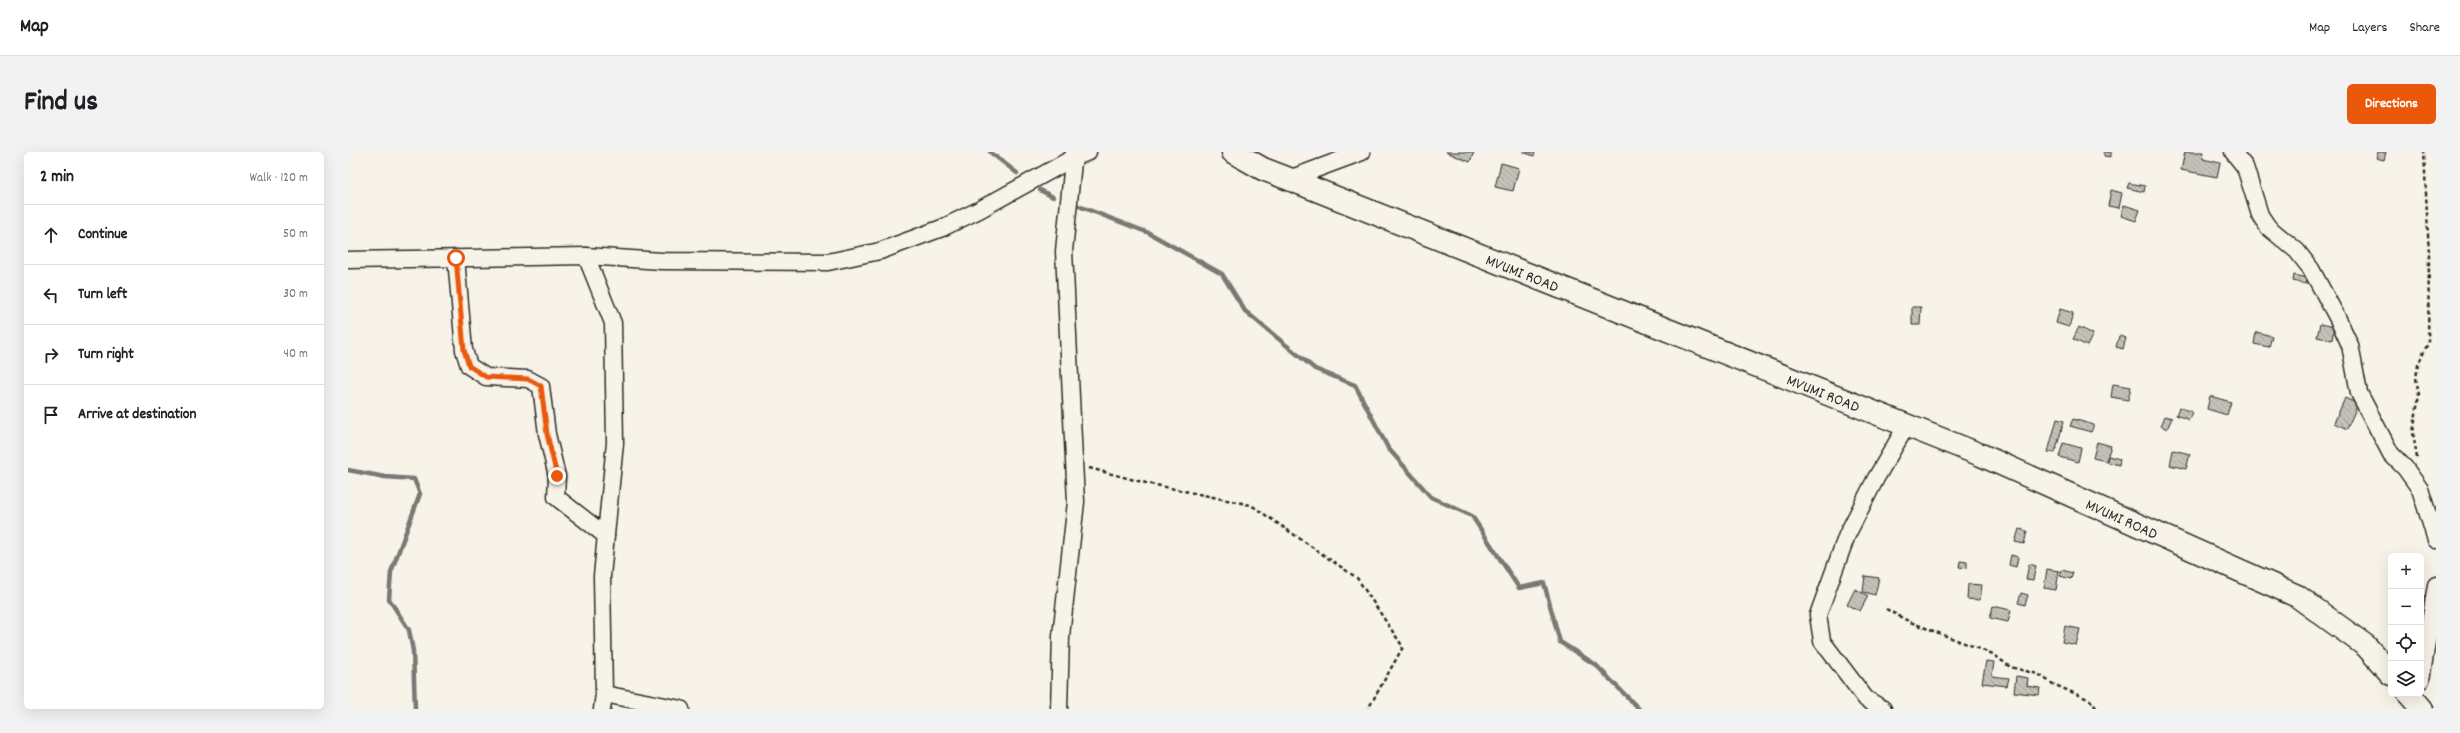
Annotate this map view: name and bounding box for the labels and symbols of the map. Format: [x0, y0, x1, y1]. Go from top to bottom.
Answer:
route start [447, 249, 465, 267]
street label: MVUMI ROAD [1482, 250, 1562, 299]
street label: MVUMI ROAD [1783, 370, 1863, 420]
route end [548, 467, 566, 485]
street label: MVUMI ROAD [2081, 494, 2161, 546]

